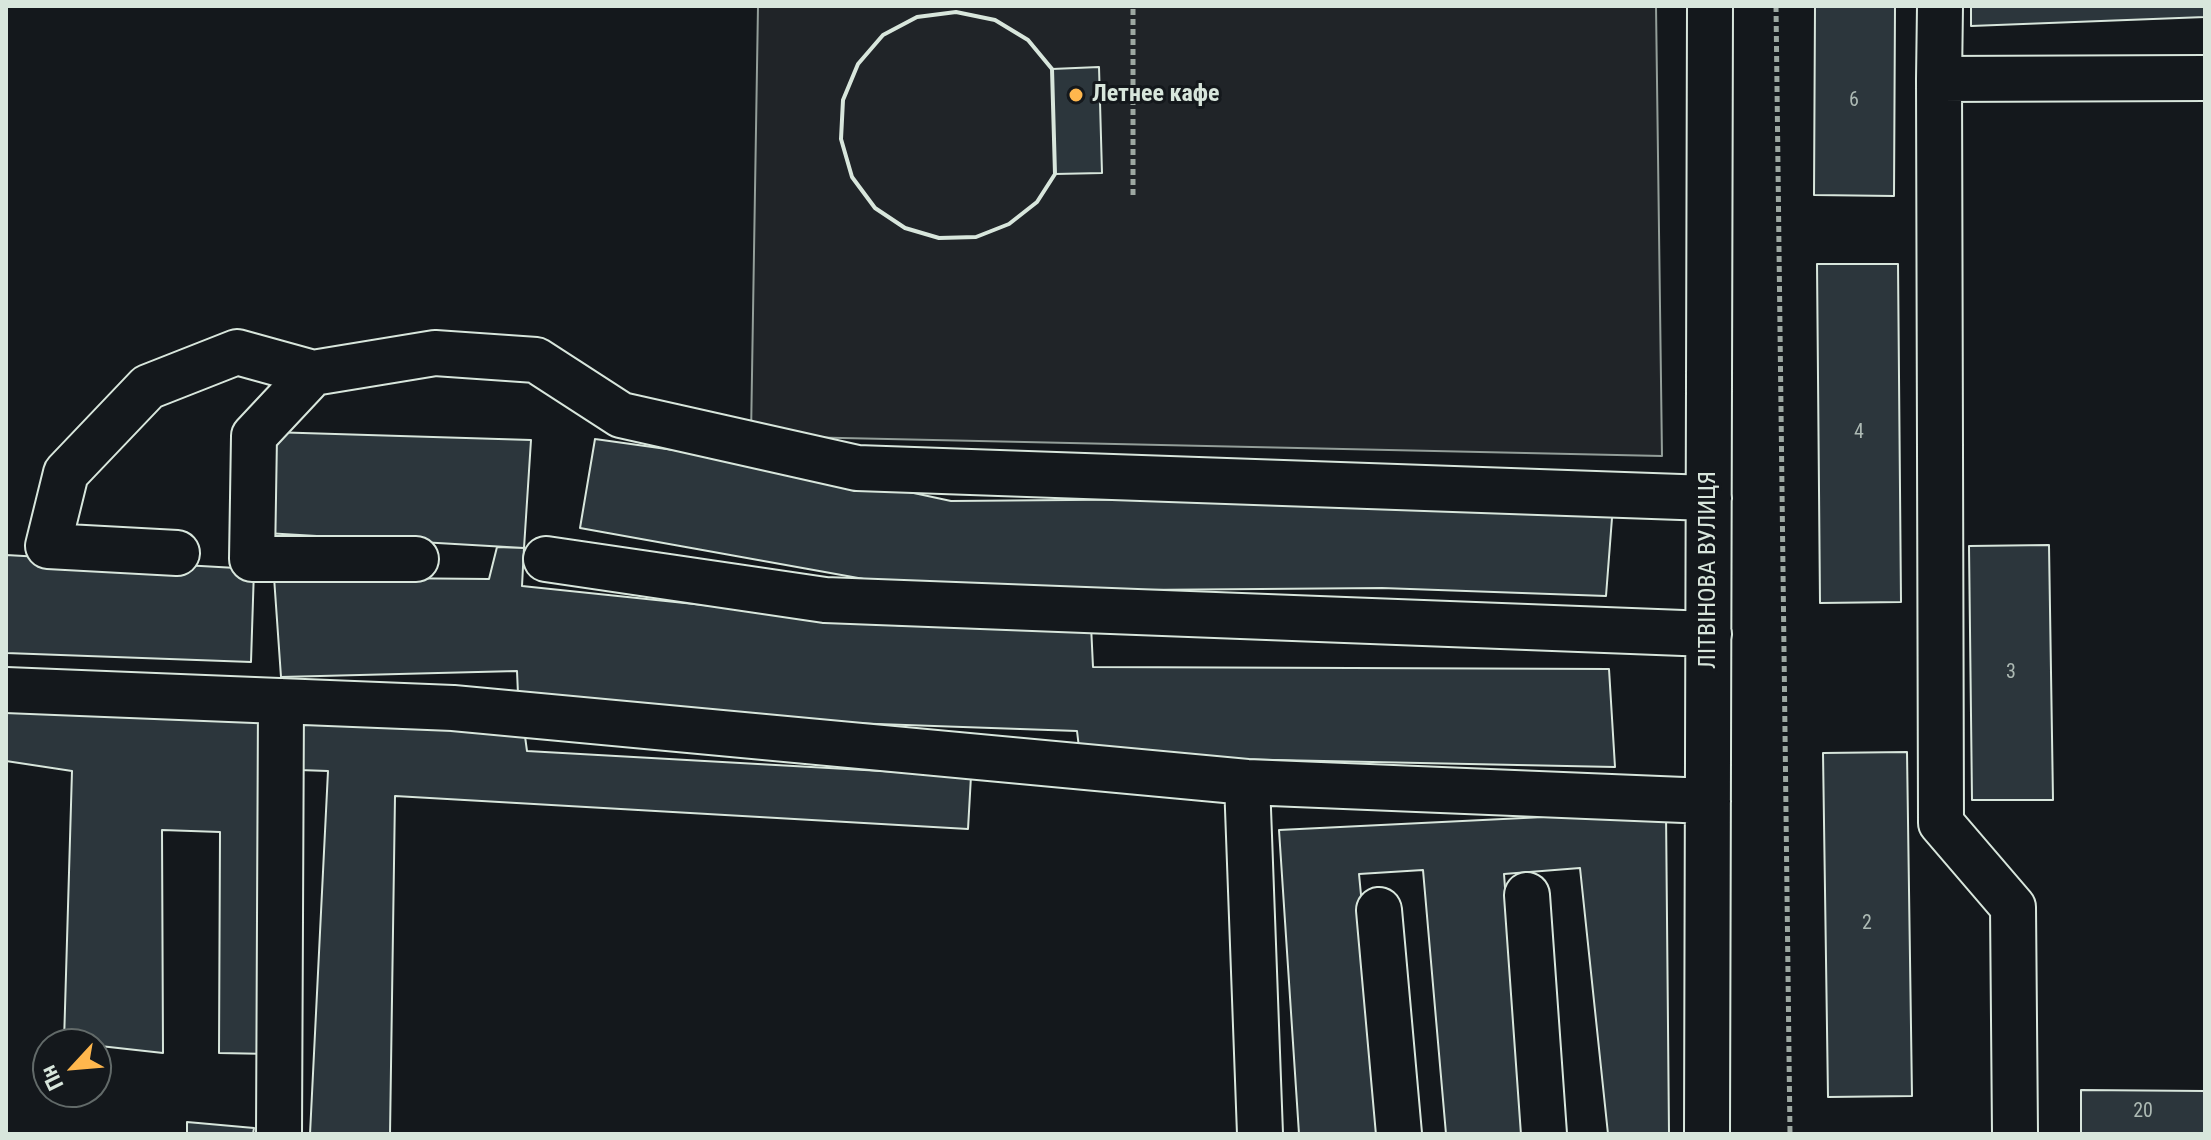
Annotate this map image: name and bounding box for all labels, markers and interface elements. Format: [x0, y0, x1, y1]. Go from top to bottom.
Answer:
place label: Летнее кафе [1092, 81, 1220, 109]
marker: Летнее кафе [1067, 86, 1085, 104]
house number: 6 [1849, 89, 1859, 113]
house number: 4 [1854, 421, 1864, 445]
street label: ЛІТВІНОВА ВУЛИЦЯ [1695, 471, 1723, 669]
house number: 3 [2006, 661, 2016, 685]
house number: 2 [1862, 912, 1872, 936]
north arrow [32, 1028, 112, 1108]
text: Пн [35, 1061, 68, 1094]
house number: 20 [2133, 1100, 2153, 1124]

